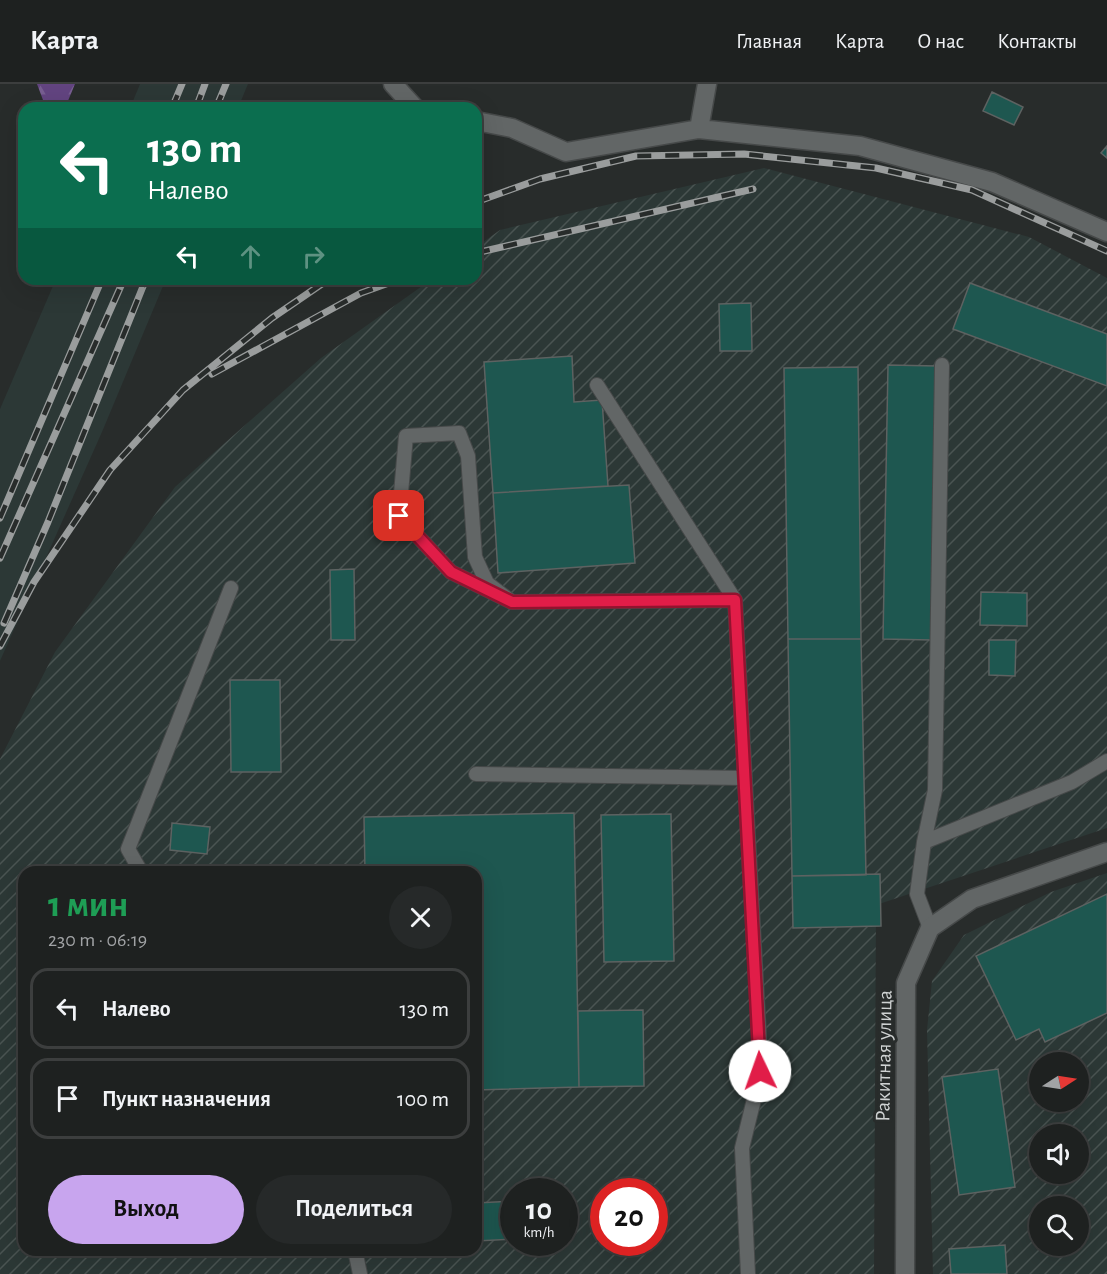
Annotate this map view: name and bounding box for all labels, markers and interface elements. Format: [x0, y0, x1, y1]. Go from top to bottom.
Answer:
text: Карта [30, 27, 99, 55]
text: Главная [736, 31, 802, 52]
text: Карта [835, 31, 884, 52]
text: О нас [917, 31, 964, 52]
text: Контакты [997, 31, 1077, 52]
icon: left [48, 126, 126, 204]
text: 130 m [147, 128, 242, 170]
text: Налево [147, 177, 229, 204]
icon: left [171, 240, 204, 273]
icon: ahead [234, 240, 267, 273]
icon: right [297, 240, 330, 273]
pin [373, 490, 424, 541]
icon: arrive [382, 499, 415, 532]
button: close [389, 886, 452, 949]
text: 1 мин [48, 887, 128, 923]
text: 230 m · 06:19 [48, 930, 147, 950]
street label: Ракитная улица [872, 989, 896, 1122]
icon: left [51, 992, 84, 1025]
text: Налево [102, 998, 171, 1020]
text: 130 m [400, 998, 449, 1020]
position arrow [728, 1039, 792, 1103]
north arrow [1029, 1052, 1089, 1112]
map controls [1029, 1052, 1089, 1256]
icon: arrive [51, 1082, 84, 1115]
text: Пункт назначения [102, 1088, 271, 1110]
text: 100 m [397, 1088, 449, 1110]
button: sound [1029, 1124, 1089, 1184]
button: Выход [48, 1175, 244, 1244]
button: Поделиться [256, 1175, 452, 1244]
speed limit sign: 20 [590, 1178, 668, 1256]
text: 10 [526, 1195, 552, 1225]
button: search [1029, 1196, 1089, 1256]
text: km/h [524, 1225, 554, 1240]

